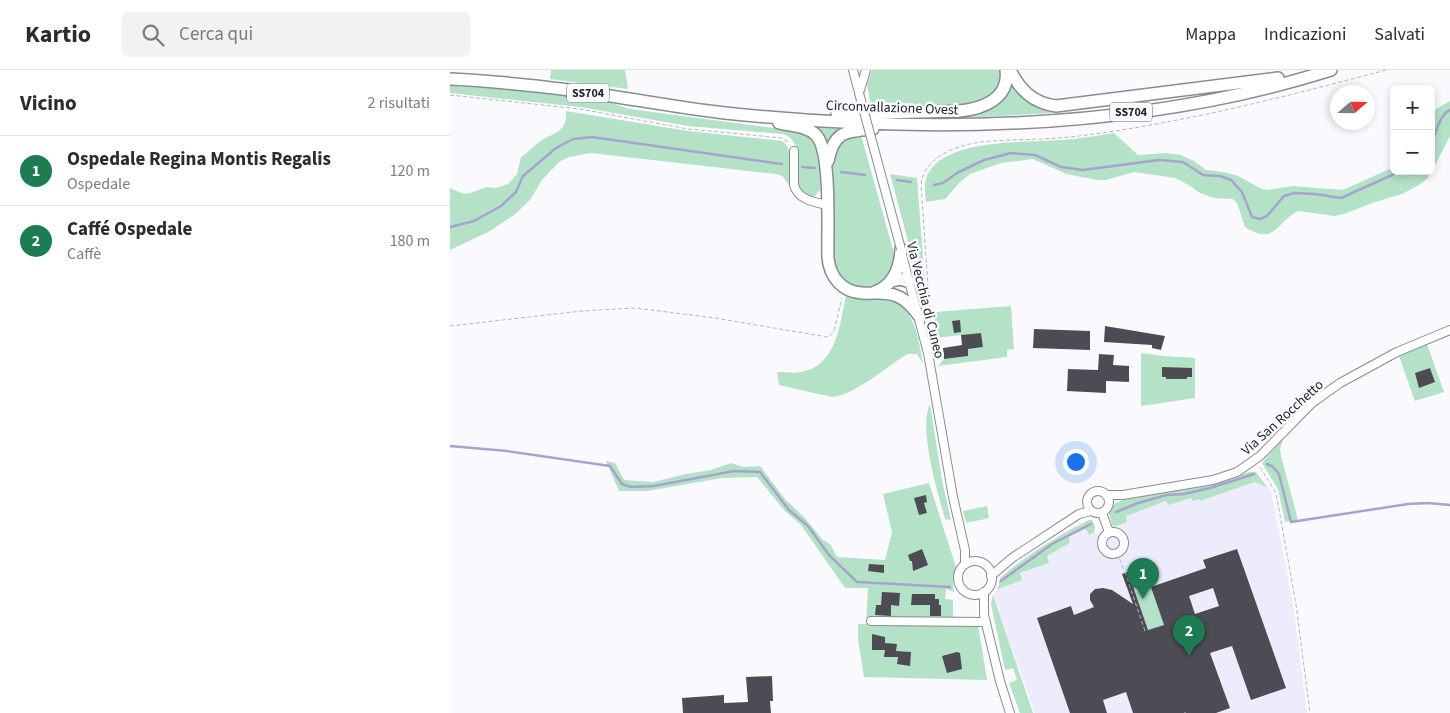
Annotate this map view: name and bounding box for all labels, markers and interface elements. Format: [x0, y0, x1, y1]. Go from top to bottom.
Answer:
search box [121, 12, 471, 57]
text: Kartio [25, 17, 91, 52]
icon: search [139, 21, 167, 49]
text: Cerca qui [179, 21, 253, 48]
text: Mappa [1185, 22, 1236, 47]
text: Indicazioni [1264, 22, 1346, 47]
text: Salvati [1374, 22, 1425, 47]
road number: SS704 [567, 83, 609, 102]
north arrow [1330, 85, 1375, 130]
map controls [1390, 85, 1435, 175]
button: + [1390, 85, 1435, 130]
text: Vicino [20, 88, 77, 118]
text: 2 risultati [368, 92, 430, 114]
street label: Circonvallazione Ovest [825, 96, 959, 120]
road number: SS704 [1110, 102, 1152, 122]
button: − [1390, 130, 1435, 175]
text: Ospedale Regina Montis Regalis [67, 146, 331, 173]
text: 1 [32, 160, 40, 182]
text: 120 m [390, 160, 430, 182]
text: Ospedale [67, 173, 130, 195]
text: Caffé Ospedale [67, 216, 192, 243]
text: 2 [32, 230, 40, 252]
text: 180 m [390, 230, 430, 252]
street label: Via Vecchia di Cuneo [901, 240, 949, 361]
text: Caffè [67, 243, 101, 265]
street label: Via San Rocchetto [1237, 375, 1328, 460]
your location [1063, 449, 1089, 475]
pin: 1 [1127, 558, 1159, 599]
pin: 2 [1173, 615, 1205, 656]

